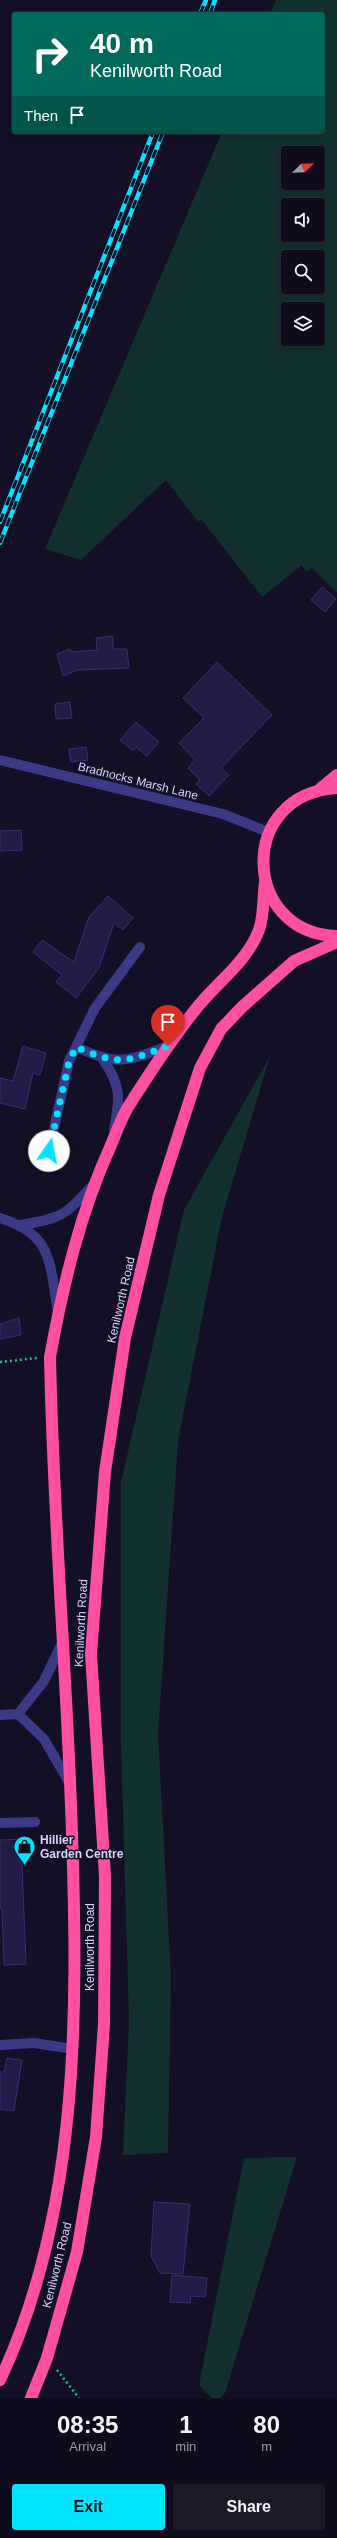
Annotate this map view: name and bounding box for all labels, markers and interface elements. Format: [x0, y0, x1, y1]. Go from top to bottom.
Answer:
icon: right [24, 28, 76, 80]
text: 40 m [90, 28, 154, 59]
text: Kenilworth Road [90, 61, 222, 81]
icon: arrive [66, 104, 88, 126]
text: Then [24, 107, 58, 124]
north arrow [281, 146, 325, 190]
map controls [281, 146, 325, 346]
button: sound [281, 198, 325, 242]
button: search [281, 250, 325, 294]
button: layers [281, 302, 325, 346]
street label: Bradnocks Marsh Lane [76, 759, 200, 803]
pin [151, 1005, 185, 1046]
icon: arrive [157, 1011, 179, 1033]
position arrow [28, 1130, 70, 1172]
street label: Kenilworth Road [104, 1256, 138, 1344]
street label: Kenilworth Road [72, 1579, 90, 1667]
place label: Hillier Garden Centre [40, 1833, 124, 1861]
shop icon: Hillier Garden Centre [11, 1834, 37, 1867]
street label: Kenilworth Road [83, 1903, 97, 1991]
street label: Kenilworth Road [40, 2221, 74, 2309]
text: 08:35 [57, 2411, 118, 2438]
text: 1 [179, 2411, 193, 2438]
text: 80 [253, 2411, 280, 2438]
text: Arrival [69, 2439, 106, 2454]
text: min [175, 2439, 196, 2454]
text: m [261, 2439, 272, 2454]
button: Exit [12, 2484, 165, 2530]
button: Share [173, 2484, 325, 2530]

